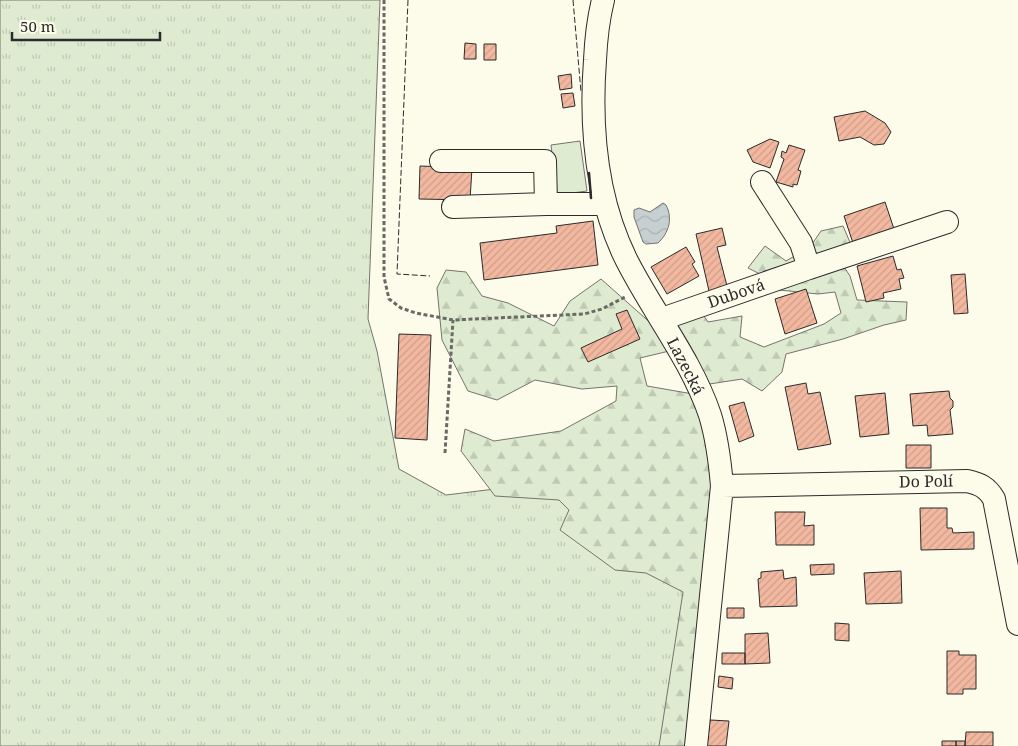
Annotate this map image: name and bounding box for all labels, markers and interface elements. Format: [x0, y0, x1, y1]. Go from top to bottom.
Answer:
scale bar [12, 10, 160, 42]
text: 50 m [20, 16, 55, 36]
street label: Dubová [704, 273, 768, 313]
street label: Lazecká [662, 333, 710, 399]
street label: Do Polí [899, 470, 953, 492]

